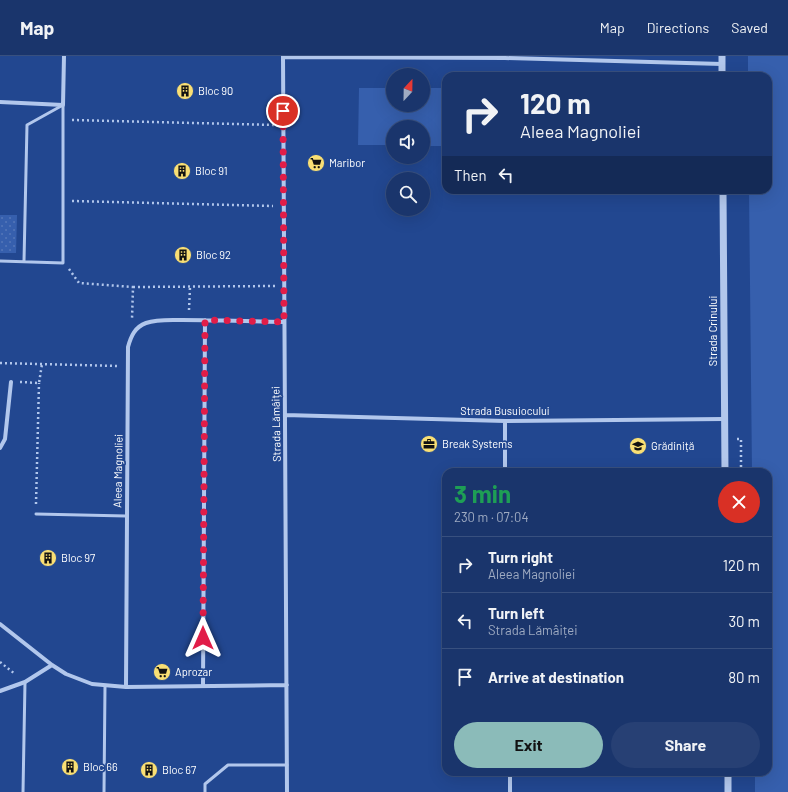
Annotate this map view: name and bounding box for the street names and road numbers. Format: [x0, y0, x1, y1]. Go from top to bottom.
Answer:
street label: Strada Crinului [706, 296, 719, 366]
street label: Strada Lămâiței [268, 386, 283, 462]
street label: Strada Busuiocului [460, 404, 550, 417]
street label: Aleea Magnoliei [110, 434, 125, 508]

